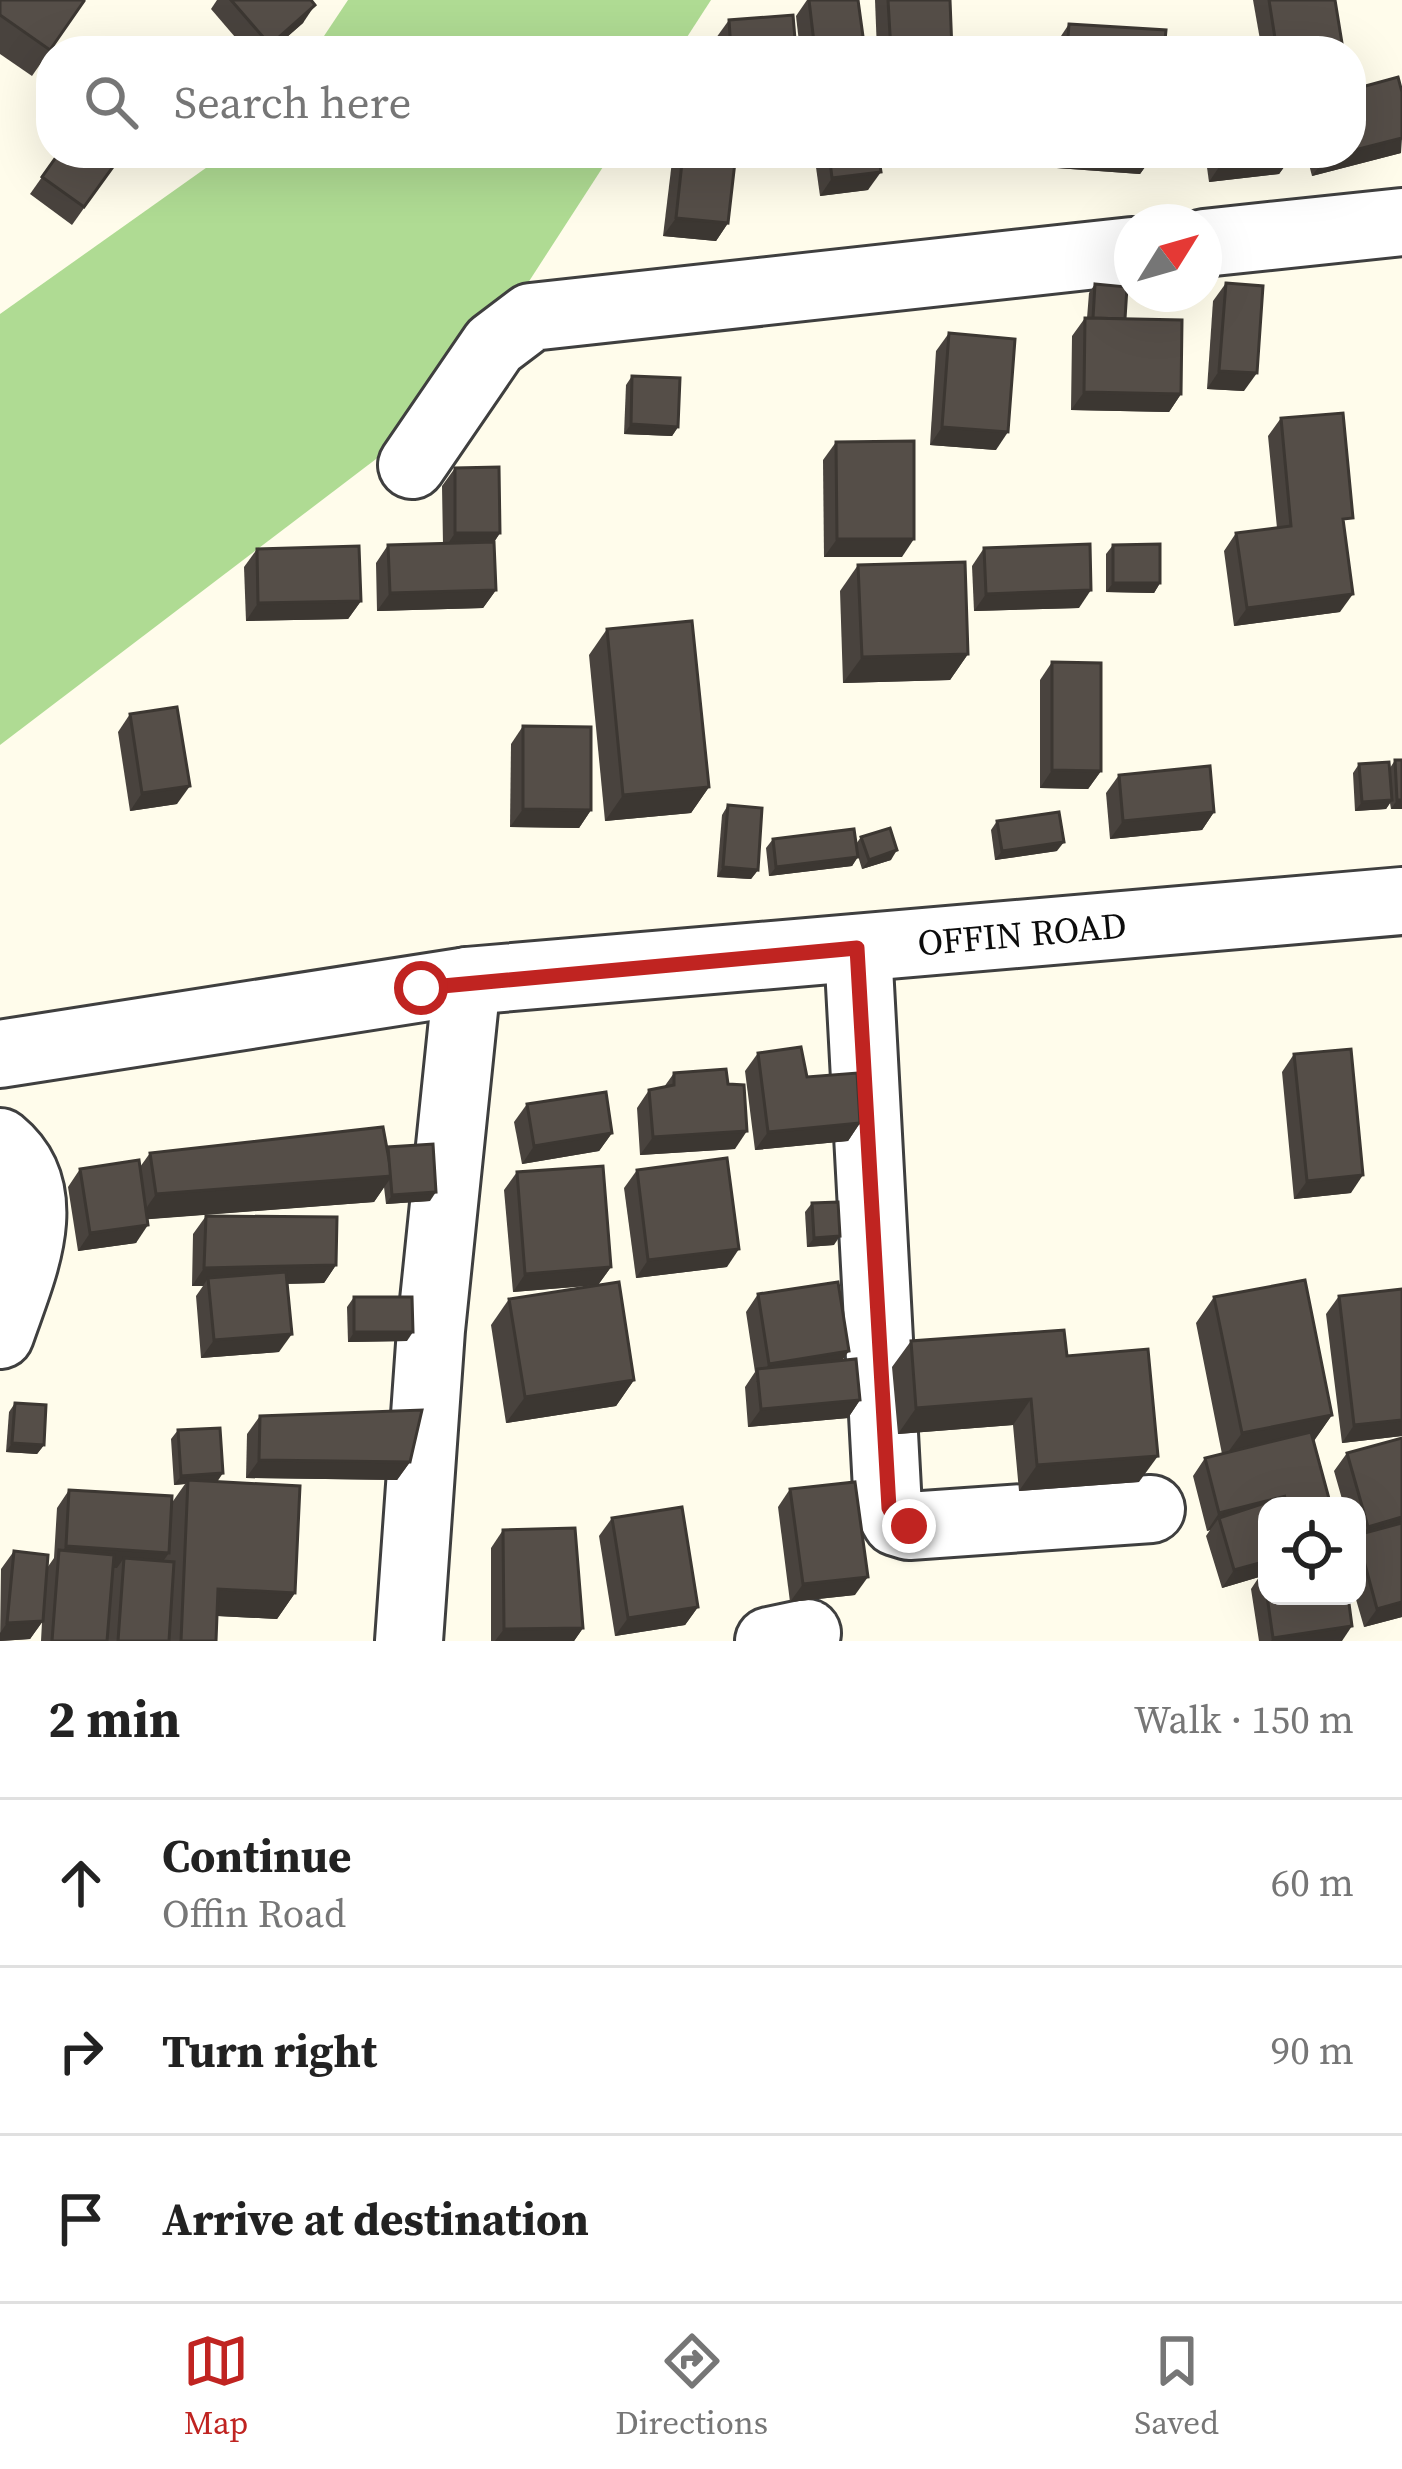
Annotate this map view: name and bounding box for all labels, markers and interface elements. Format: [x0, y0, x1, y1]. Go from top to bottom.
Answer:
search box [36, 36, 1366, 168]
icon: search [78, 69, 144, 135]
text: Search here [174, 71, 411, 133]
north arrow [1114, 204, 1222, 312]
street label: OFFIN ROAD [915, 900, 1129, 968]
route start [394, 961, 448, 1015]
map controls [1258, 1497, 1366, 1605]
button: locate [1258, 1497, 1366, 1605]
route end [882, 1499, 936, 1553]
text: 2 min [48, 1684, 180, 1754]
text: Walk · 150 m [1134, 1693, 1354, 1746]
text: Continue [162, 1825, 351, 1887]
icon: ahead [48, 1850, 114, 1916]
text: 60 m [1271, 1856, 1354, 1909]
text: Offin Road [162, 1887, 346, 1940]
icon: right [48, 2018, 114, 2084]
text: Turn right [162, 2020, 377, 2082]
text: 90 m [1271, 2024, 1354, 2077]
icon: arrive [48, 2186, 114, 2252]
text: Arrive at destination [162, 2188, 589, 2250]
tab: Map [183, 2328, 249, 2445]
tab: Directions [615, 2328, 768, 2445]
tab: Saved [1134, 2328, 1219, 2445]

